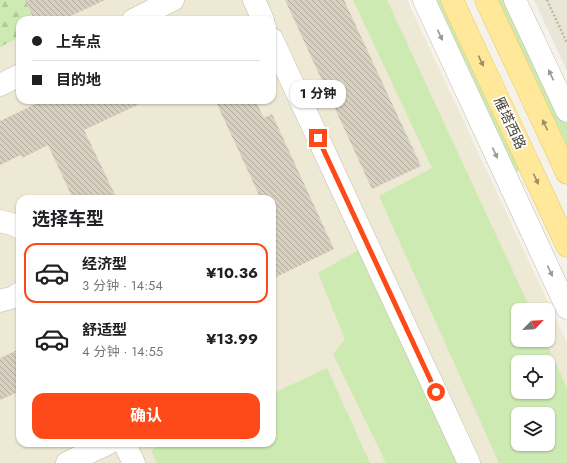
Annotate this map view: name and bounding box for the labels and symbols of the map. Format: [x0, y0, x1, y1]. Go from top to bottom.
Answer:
one-way arrow [437, 30, 443, 41]
one-way arrow [478, 55, 484, 66]
one-way arrow [547, 69, 553, 81]
callout: 1 分钟 [290, 80, 346, 108]
street label: 雁塔西路 [489, 93, 531, 153]
one-way arrow [542, 119, 548, 131]
route end [309, 129, 327, 147]
one-way arrow [492, 148, 498, 159]
one-way arrow [533, 173, 539, 184]
one-way arrow [547, 265, 553, 277]
north arrow [511, 303, 555, 347]
route start [427, 383, 445, 401]

